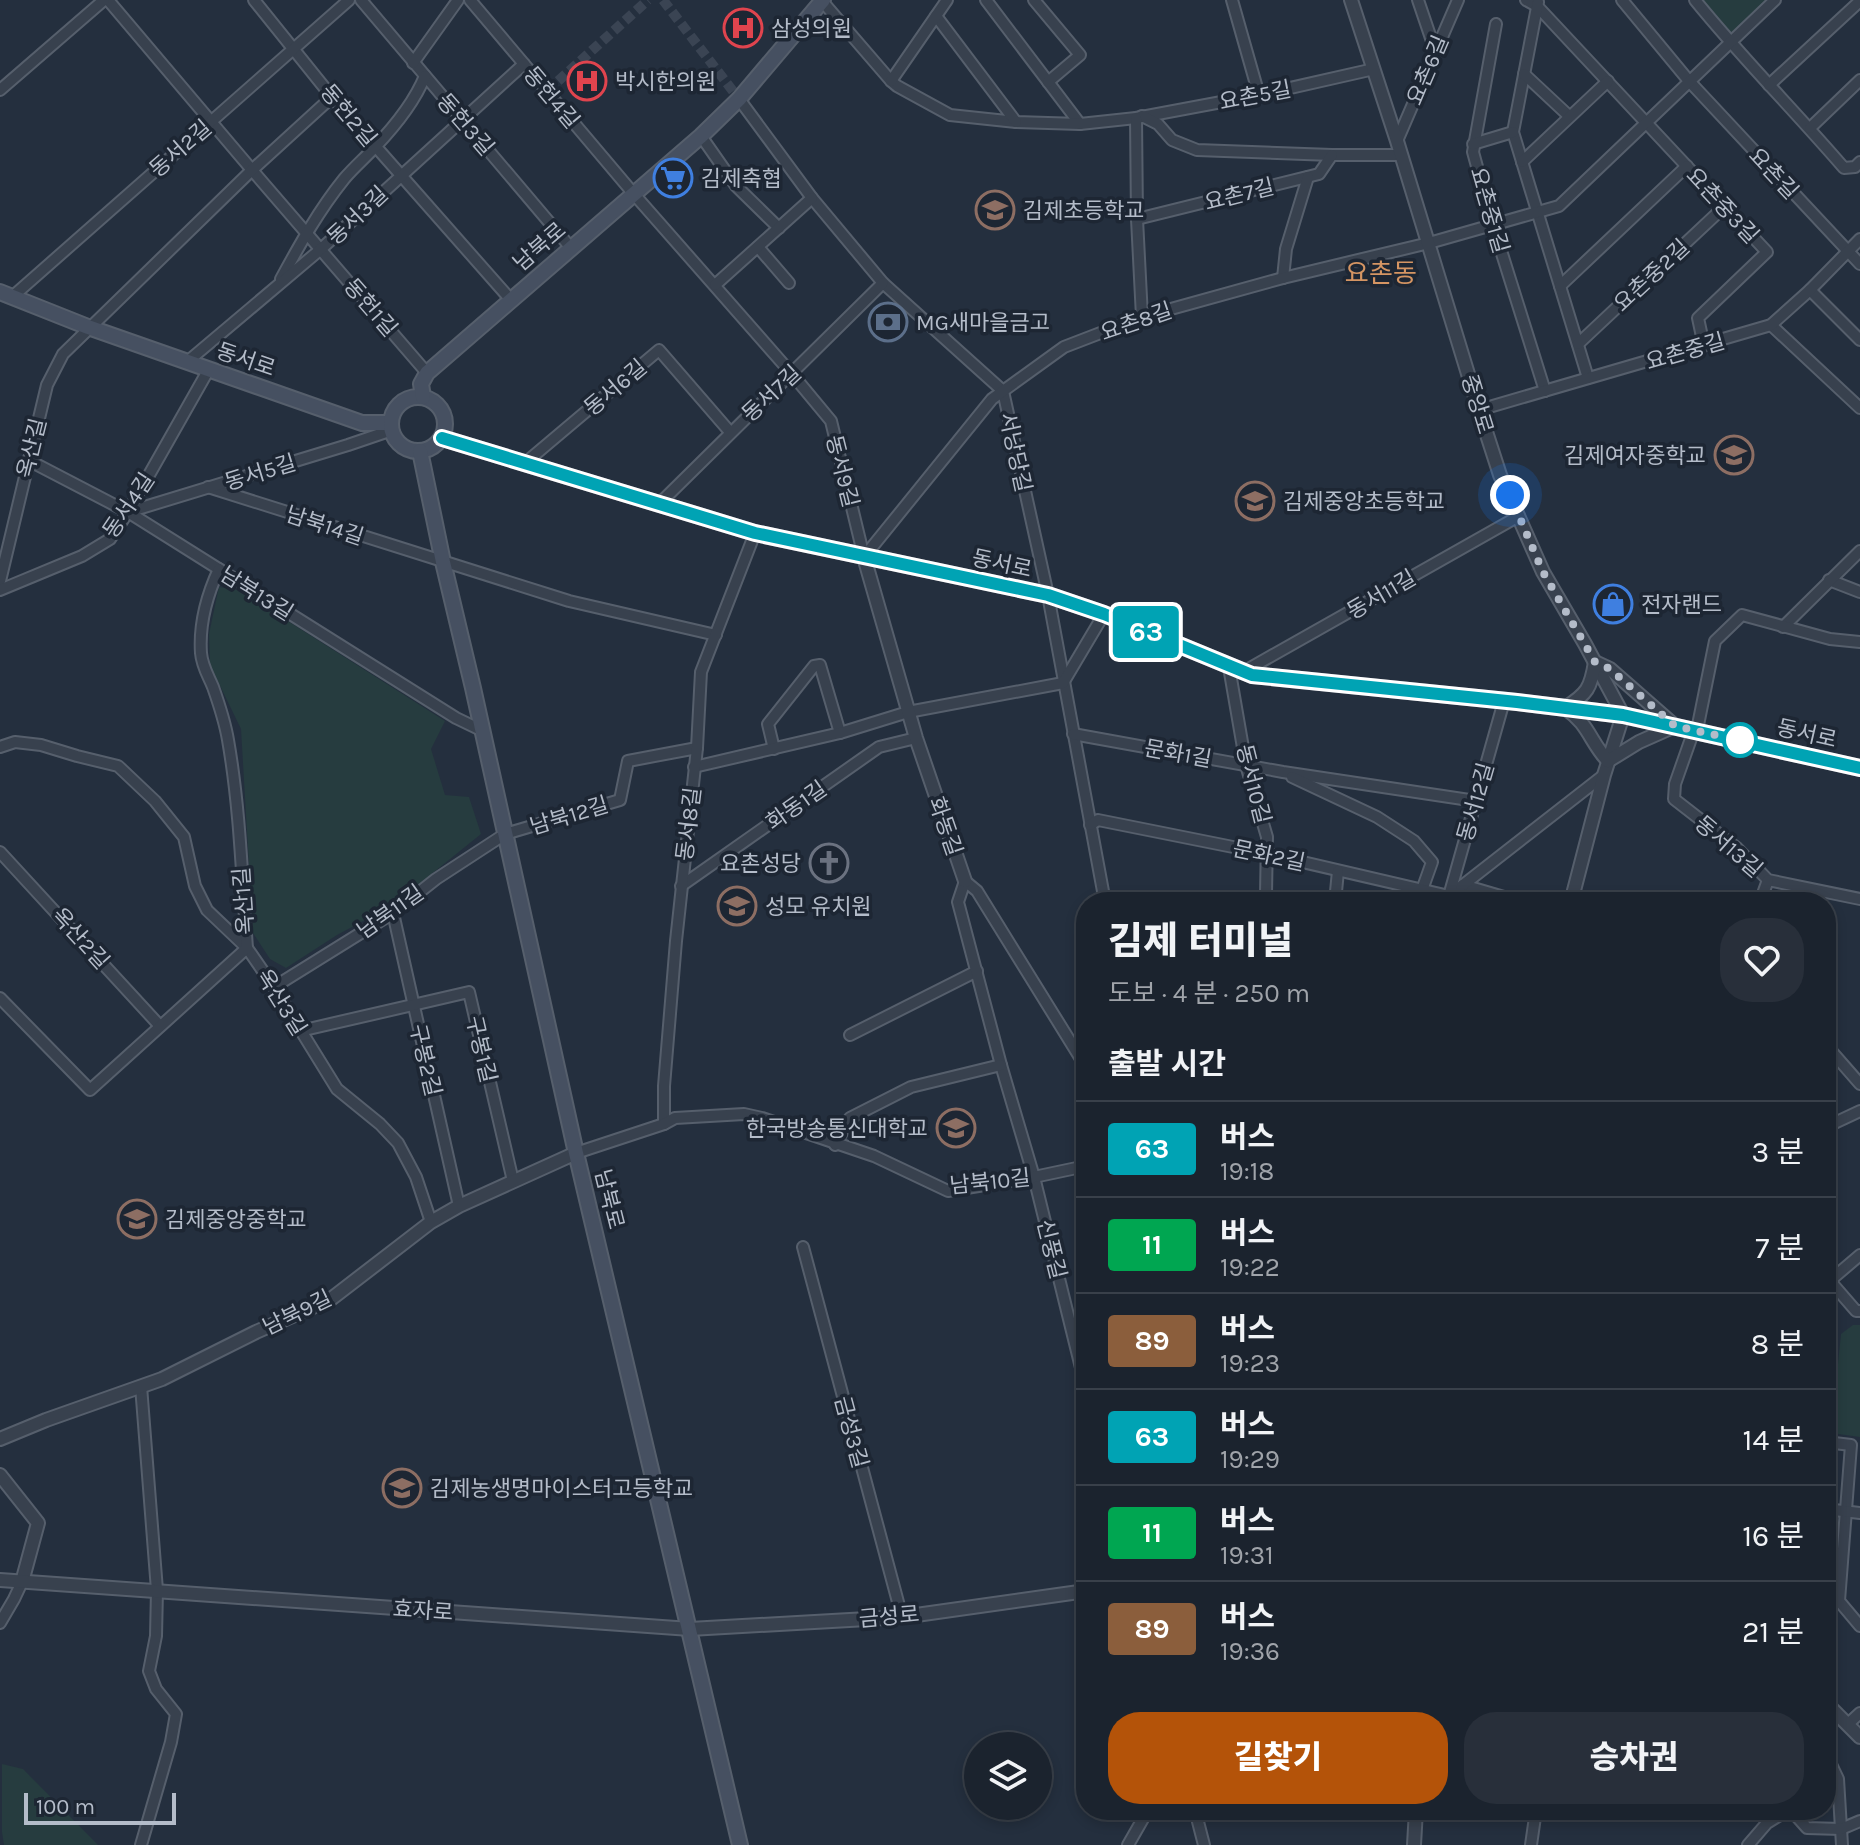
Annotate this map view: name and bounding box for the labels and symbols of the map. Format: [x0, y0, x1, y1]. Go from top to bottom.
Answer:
hospital icon: 삼성의원 [722, 7, 764, 49]
place label: 삼성의원 [771, 16, 852, 42]
street label: 요촌6길 [1402, 32, 1454, 109]
hospital icon: 박시한의원 [566, 60, 608, 102]
street label: 동헌4길 [518, 61, 585, 134]
place label: 박시한의원 [615, 69, 716, 95]
street label: 요촌5길 [1217, 76, 1294, 116]
street label: 동헌2길 [315, 79, 382, 152]
street label: 동헌3길 [431, 88, 499, 161]
street label: 동서2길 [144, 115, 217, 183]
street label: 요촌길 [1743, 143, 1803, 205]
supermarket icon: 김제축협 [652, 157, 694, 199]
street label: 요촌중3길 [1681, 162, 1764, 249]
street label: 요촌중1길 [1464, 164, 1514, 256]
place label: 김제축협 [701, 166, 782, 192]
street label: 요촌7길 [1202, 174, 1277, 216]
street label: 동서3길 [322, 181, 394, 250]
school or university icon: 김제초등학교 [974, 189, 1016, 231]
place label: 김제초등학교 [1023, 198, 1144, 224]
street label: 남북로 [508, 217, 571, 276]
street label: 요촌중2길 [1609, 234, 1695, 317]
district label: 요촌동 [1345, 258, 1417, 289]
street label: 동헌1길 [338, 273, 402, 342]
street label: 요촌8길 [1097, 298, 1176, 346]
bank icon: MG새마을금고 [867, 301, 909, 343]
place label: MG새마을금고 [916, 310, 1050, 336]
street label: 요촌중길 [1643, 328, 1728, 376]
street label: 동서로 [213, 338, 279, 382]
street label: 동서6길 [579, 354, 652, 421]
street label: 동서7길 [737, 360, 807, 427]
street label: 중앙로 [1456, 371, 1498, 437]
street label: 서낭당길 [994, 410, 1036, 495]
street label: 옥산길 [12, 416, 52, 481]
street label: 동서9길 [821, 432, 864, 510]
school or university icon: 김제여자중학교 [1713, 434, 1755, 476]
place label: 김제여자중학교 [1564, 443, 1706, 469]
street label: 동서5길 [222, 450, 299, 496]
street label: 동서4길 [98, 468, 160, 543]
your location [1490, 475, 1530, 515]
school or university icon: 김제중앙초등학교 [1234, 480, 1276, 522]
place label: 김제중앙초등학교 [1283, 489, 1445, 515]
street label: 남북14길 [282, 501, 367, 551]
street label: 동서로 [969, 545, 1034, 583]
street label: 남북13길 [215, 561, 298, 626]
street label: 동서11길 [1342, 565, 1421, 625]
shop icon: 전자랜드 [1592, 583, 1634, 625]
place label: 전자랜드 [1641, 592, 1722, 618]
line badge: 63 [1110, 606, 1182, 658]
street label: 동서로 [1774, 714, 1839, 753]
unlabelled marker [1723, 723, 1757, 757]
street label: 문화1길 [1142, 735, 1214, 773]
street label: 동서10길 [1231, 742, 1275, 827]
street label: 동서12길 [1452, 760, 1500, 845]
street label: 화동1길 [761, 776, 832, 836]
street label: 동서8길 [672, 786, 706, 863]
street label: 남북12길 [527, 792, 612, 840]
street label: 화동길 [923, 793, 967, 859]
street label: 동서13길 [1689, 810, 1767, 883]
street label: 문화2길 [1230, 836, 1307, 876]
church icon: 요촌성당 [808, 842, 850, 884]
place label: 요촌성당 [720, 851, 801, 877]
street label: 옥산1길 [229, 866, 259, 936]
street label: 남북11길 [352, 880, 429, 944]
school or university icon: 성모 유치원 [716, 885, 758, 927]
place label: 성모 유치원 [765, 894, 871, 920]
street label: 옥산2길 [46, 903, 115, 975]
street label: 옥산3길 [251, 964, 312, 1041]
street label: 구봉1길 [461, 1013, 501, 1085]
street label: 구봉2길 [404, 1022, 446, 1099]
school or university icon: 한국방송통신대학교 [935, 1107, 977, 1149]
place label: 한국방송통신대학교 [746, 1116, 928, 1142]
street label: 남북10길 [948, 1165, 1032, 1199]
street label: 남북로 [589, 1167, 629, 1232]
school or university icon: 김제중앙중학교 [116, 1198, 158, 1240]
place label: 김제중앙중학교 [165, 1207, 307, 1233]
street label: 신풍길 [1031, 1217, 1071, 1282]
street label: 남북9길 [259, 1285, 336, 1341]
street label: 금성3길 [829, 1393, 873, 1471]
school or university icon: 김제농생명마이스터고등학교 [381, 1467, 423, 1509]
place label: 김제농생명마이스터고등학교 [430, 1476, 693, 1502]
street label: 효자로 [392, 1596, 454, 1626]
street label: 금성로 [858, 1601, 920, 1633]
scale bar [24, 1789, 176, 1825]

